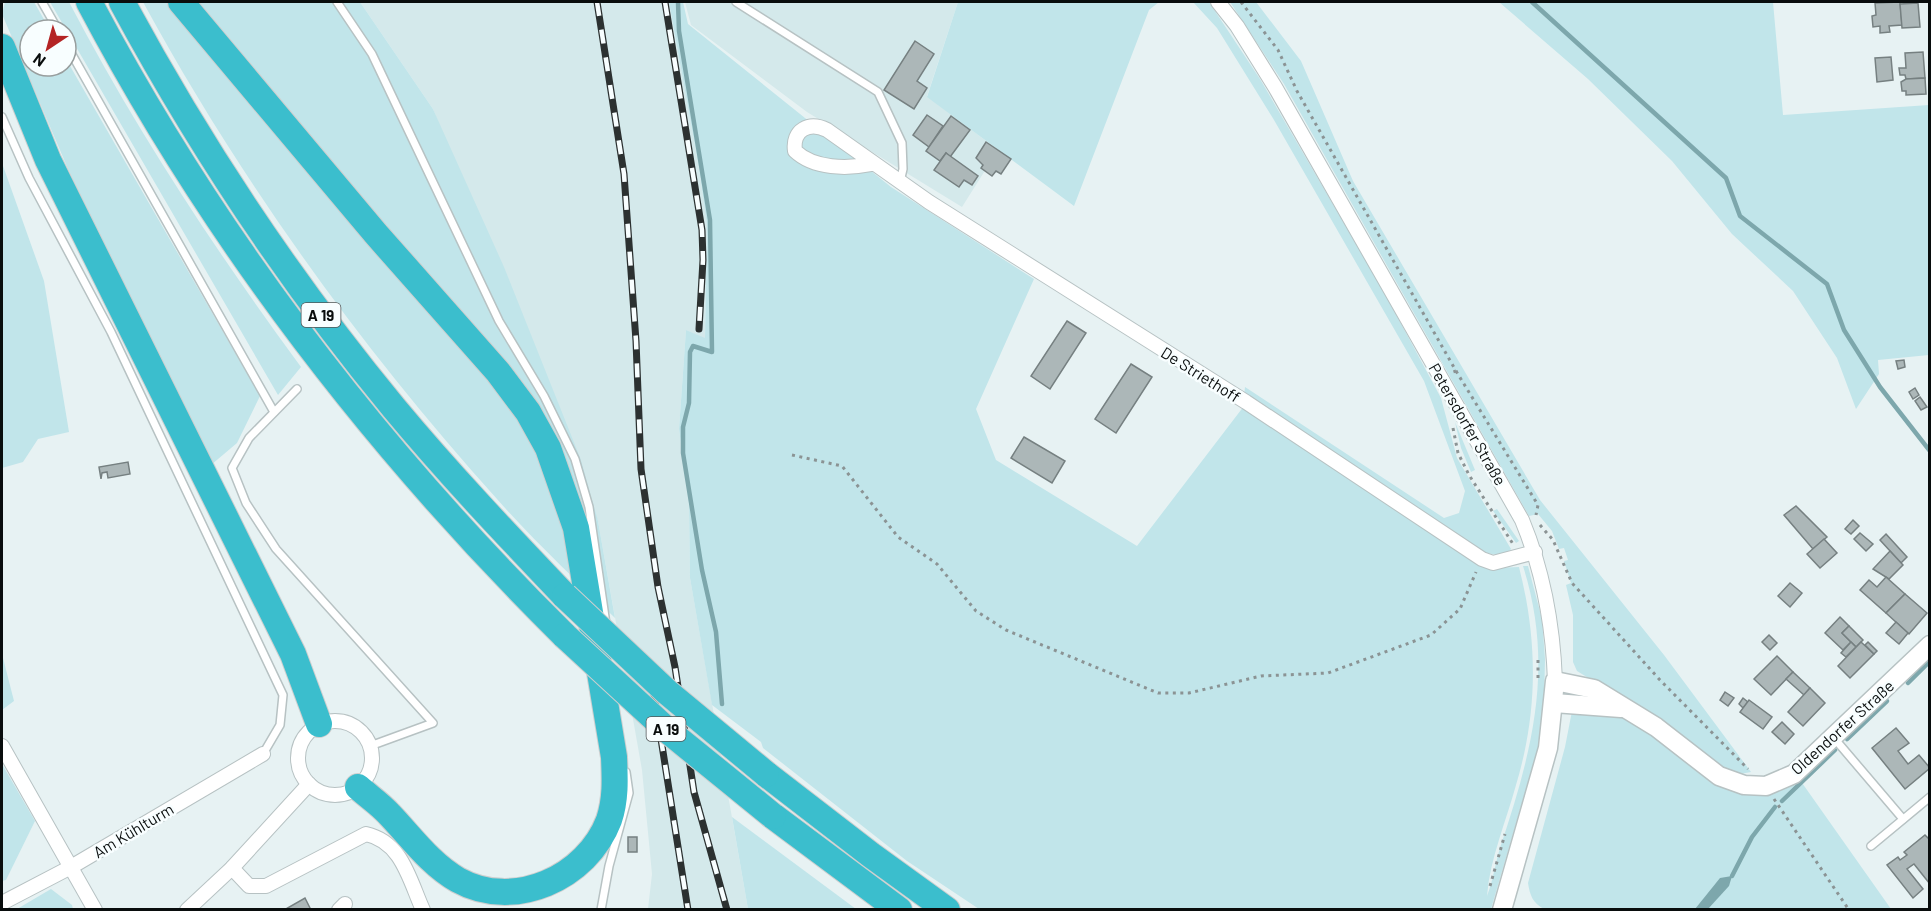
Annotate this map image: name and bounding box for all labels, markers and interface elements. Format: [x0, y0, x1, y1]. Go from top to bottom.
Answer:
north arrow [18, 18, 78, 78]
text: N [29, 50, 49, 71]
road number: A 19 [302, 303, 340, 327]
street label: De Striethoff [1158, 342, 1244, 406]
street label: Petersdorfer Straße [1425, 360, 1511, 488]
street label: Oldendorfer Straße [1787, 676, 1897, 778]
road number: A 19 [646, 717, 686, 741]
street label: Am Kühlturm [89, 799, 177, 861]

